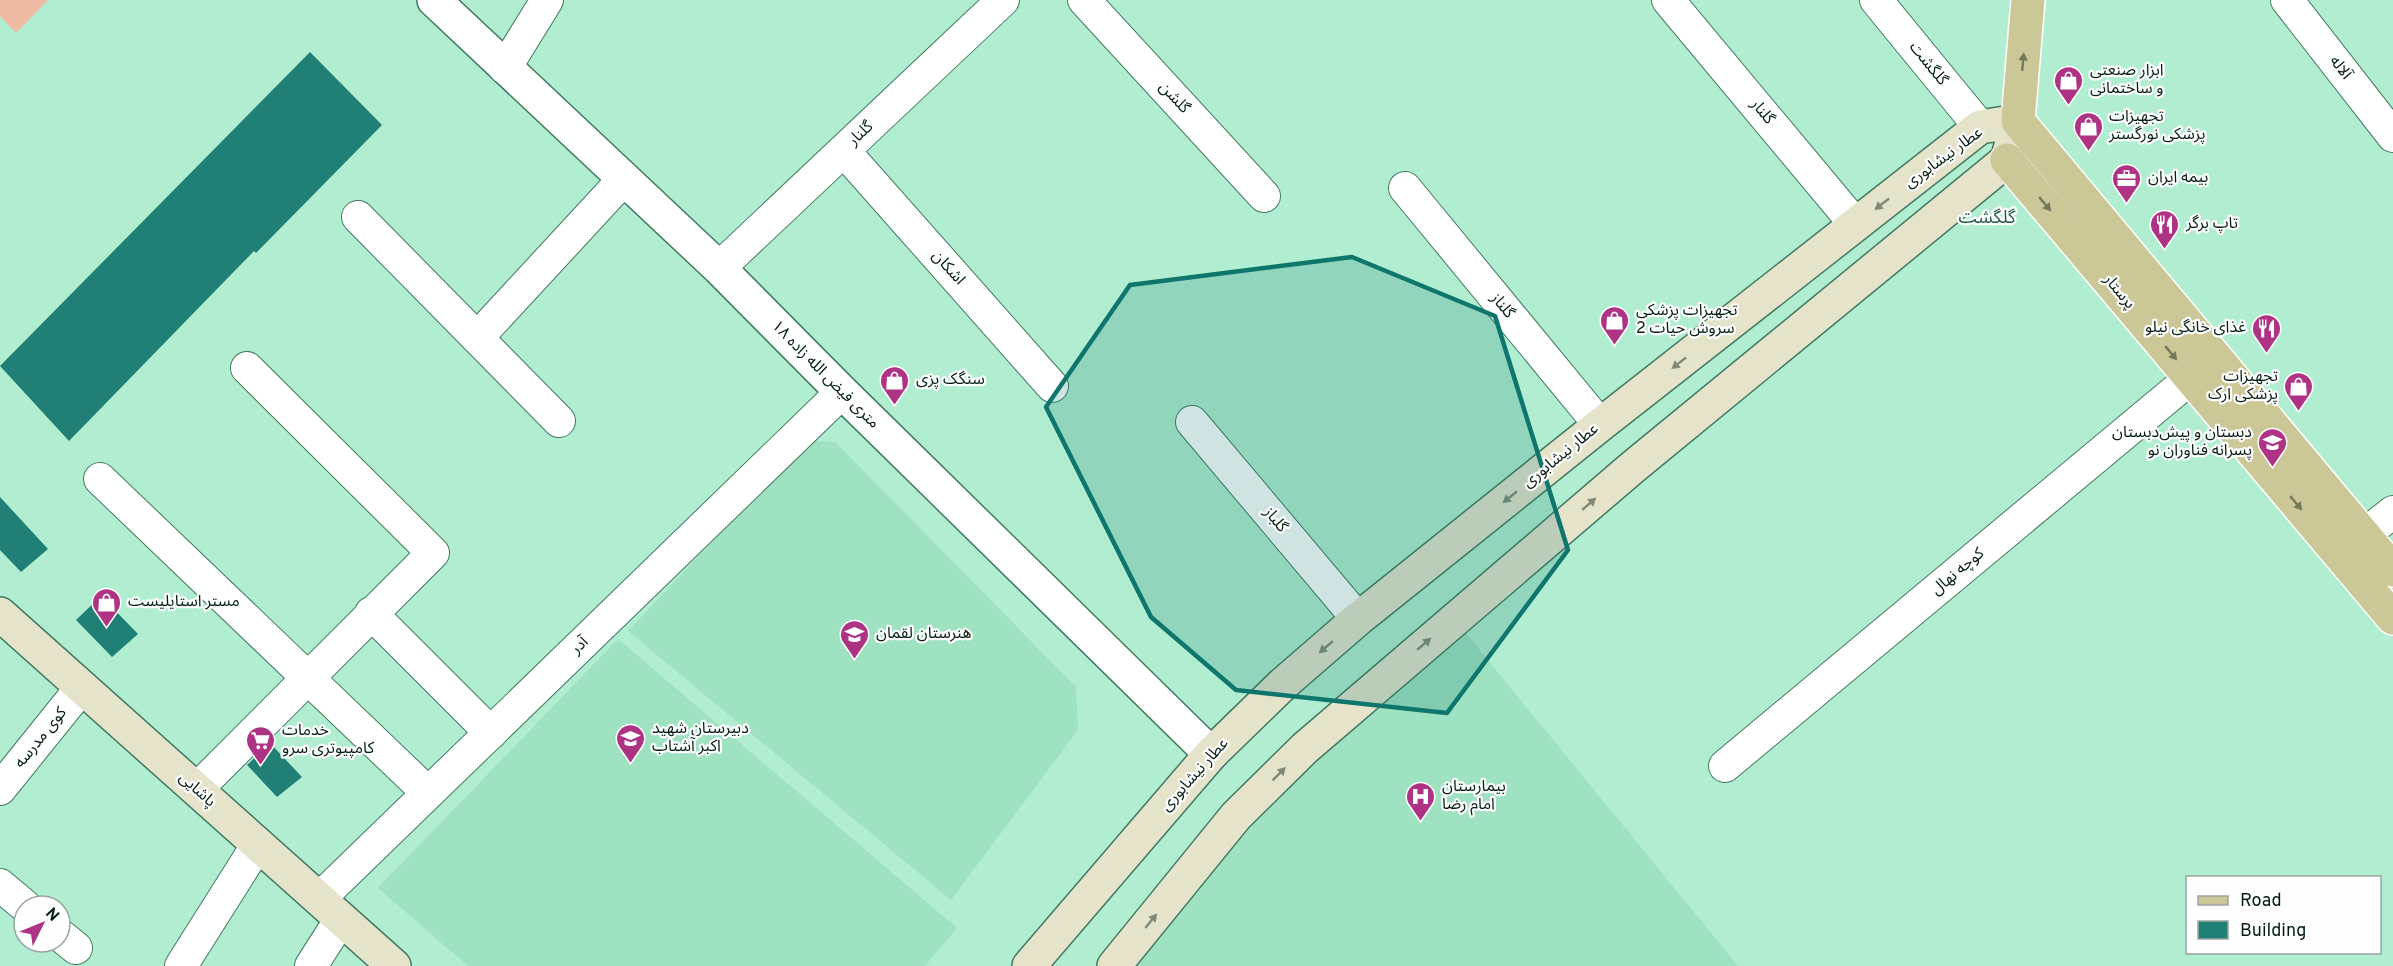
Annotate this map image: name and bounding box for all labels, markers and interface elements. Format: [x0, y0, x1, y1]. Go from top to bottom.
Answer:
street label: گلگشت [1904, 38, 1952, 90]
street label: آلاله [2324, 52, 2356, 85]
one-way arrow [2018, 53, 2028, 72]
place label: ابزار صنعتی و ساختمانی [2090, 61, 2164, 99]
shop icon: ابزار صنعتی و ساختمانی [2053, 64, 2085, 106]
street label: گلشن [1154, 78, 1194, 119]
street label: گلنار [1745, 94, 1779, 129]
place label: تجهیزات پزشکی نورگستر [2108, 107, 2205, 145]
shop icon: تجهیزات پزشکی نورگستر [2072, 110, 2104, 152]
street label: گلنار [843, 117, 878, 151]
street label: عطار نیشابوری [1901, 123, 1987, 193]
office icon: بیمه ایران [2111, 162, 2143, 204]
place label: بیمه ایران [2148, 168, 2208, 188]
one-way arrow [2038, 196, 2051, 211]
one-way arrow [1874, 197, 1889, 209]
district label: گلگشت [1959, 207, 2016, 230]
restaurant icon: تاپ برگر [2149, 208, 2181, 250]
place label: تاپ برگر [2185, 214, 2238, 234]
street label: اشکان [927, 246, 969, 290]
street label: پرستار [2098, 270, 2139, 314]
street label: گلناز [1485, 288, 1519, 323]
place label: تجهیزات پزشکی سروش حیات 2 [1636, 301, 1738, 339]
shop icon: تجهیزات پزشکی سروش حیات 2 [1599, 304, 1631, 346]
restaurant icon: غذای خانگی نیلو [2251, 312, 2283, 354]
street label: ۱۸ متری فیض الله زاده [767, 317, 883, 433]
place label: غذای خانگی نیلو [2145, 318, 2246, 338]
one-way arrow [2164, 345, 2177, 360]
one-way arrow [1671, 356, 1686, 368]
shop icon: سنگک پزی [879, 364, 911, 406]
place label: تجهیزات پزشکی ارک [2208, 367, 2278, 405]
place label: سنگک پزی [916, 370, 985, 390]
shop icon: تجهیزات پزشکی ارک [2283, 370, 2315, 412]
street label: عطار نیشابوری [1519, 419, 1603, 493]
place label: دبستان و پیش‌دبستان پسرانه فناوران نو [2112, 423, 2252, 461]
school or university icon: دبستان و پیش‌دبستان پسرانه فناوران نو [2257, 426, 2289, 468]
one-way arrow [1502, 491, 1517, 503]
one-way arrow [2290, 495, 2302, 510]
one-way arrow [1581, 498, 1596, 511]
street label: گلباز [1258, 502, 1292, 537]
street label: کوچه نهال [1927, 544, 1989, 600]
shop icon: مستر استایلیست [91, 586, 123, 628]
place label: مستر استایلیست [128, 592, 240, 612]
school or university icon: هنرستان لقمان [839, 618, 871, 660]
place label: هنرستان لقمان [876, 624, 971, 644]
street label: آدر [566, 632, 594, 660]
one-way arrow [1416, 638, 1432, 651]
one-way arrow [1319, 640, 1334, 653]
street label: کوی مدرسه [10, 703, 72, 773]
place label: دبیرستان شهید اکبر آشتاب [652, 719, 749, 757]
place label: خدمات کامپیوتری سرو [282, 721, 375, 759]
school or university icon: دبیرستان شهید اکبر آشتاب [615, 722, 647, 764]
supermarket icon: خدمات کامپیوتری سرو [245, 724, 277, 766]
street label: عطار نیشابوری [1157, 734, 1233, 816]
one-way arrow [1271, 767, 1285, 781]
street label: پاشایی [174, 768, 220, 812]
place label: بیمارستان امام رضا [1442, 777, 1506, 816]
hospital icon: بیمارستان امام رضا [1405, 780, 1437, 822]
legend [2186, 876, 2381, 954]
text: Road [2240, 890, 2282, 913]
north arrow [12, 894, 72, 954]
text: N [40, 904, 63, 926]
one-way arrow [1144, 913, 1157, 929]
text: Building [2240, 920, 2306, 943]

